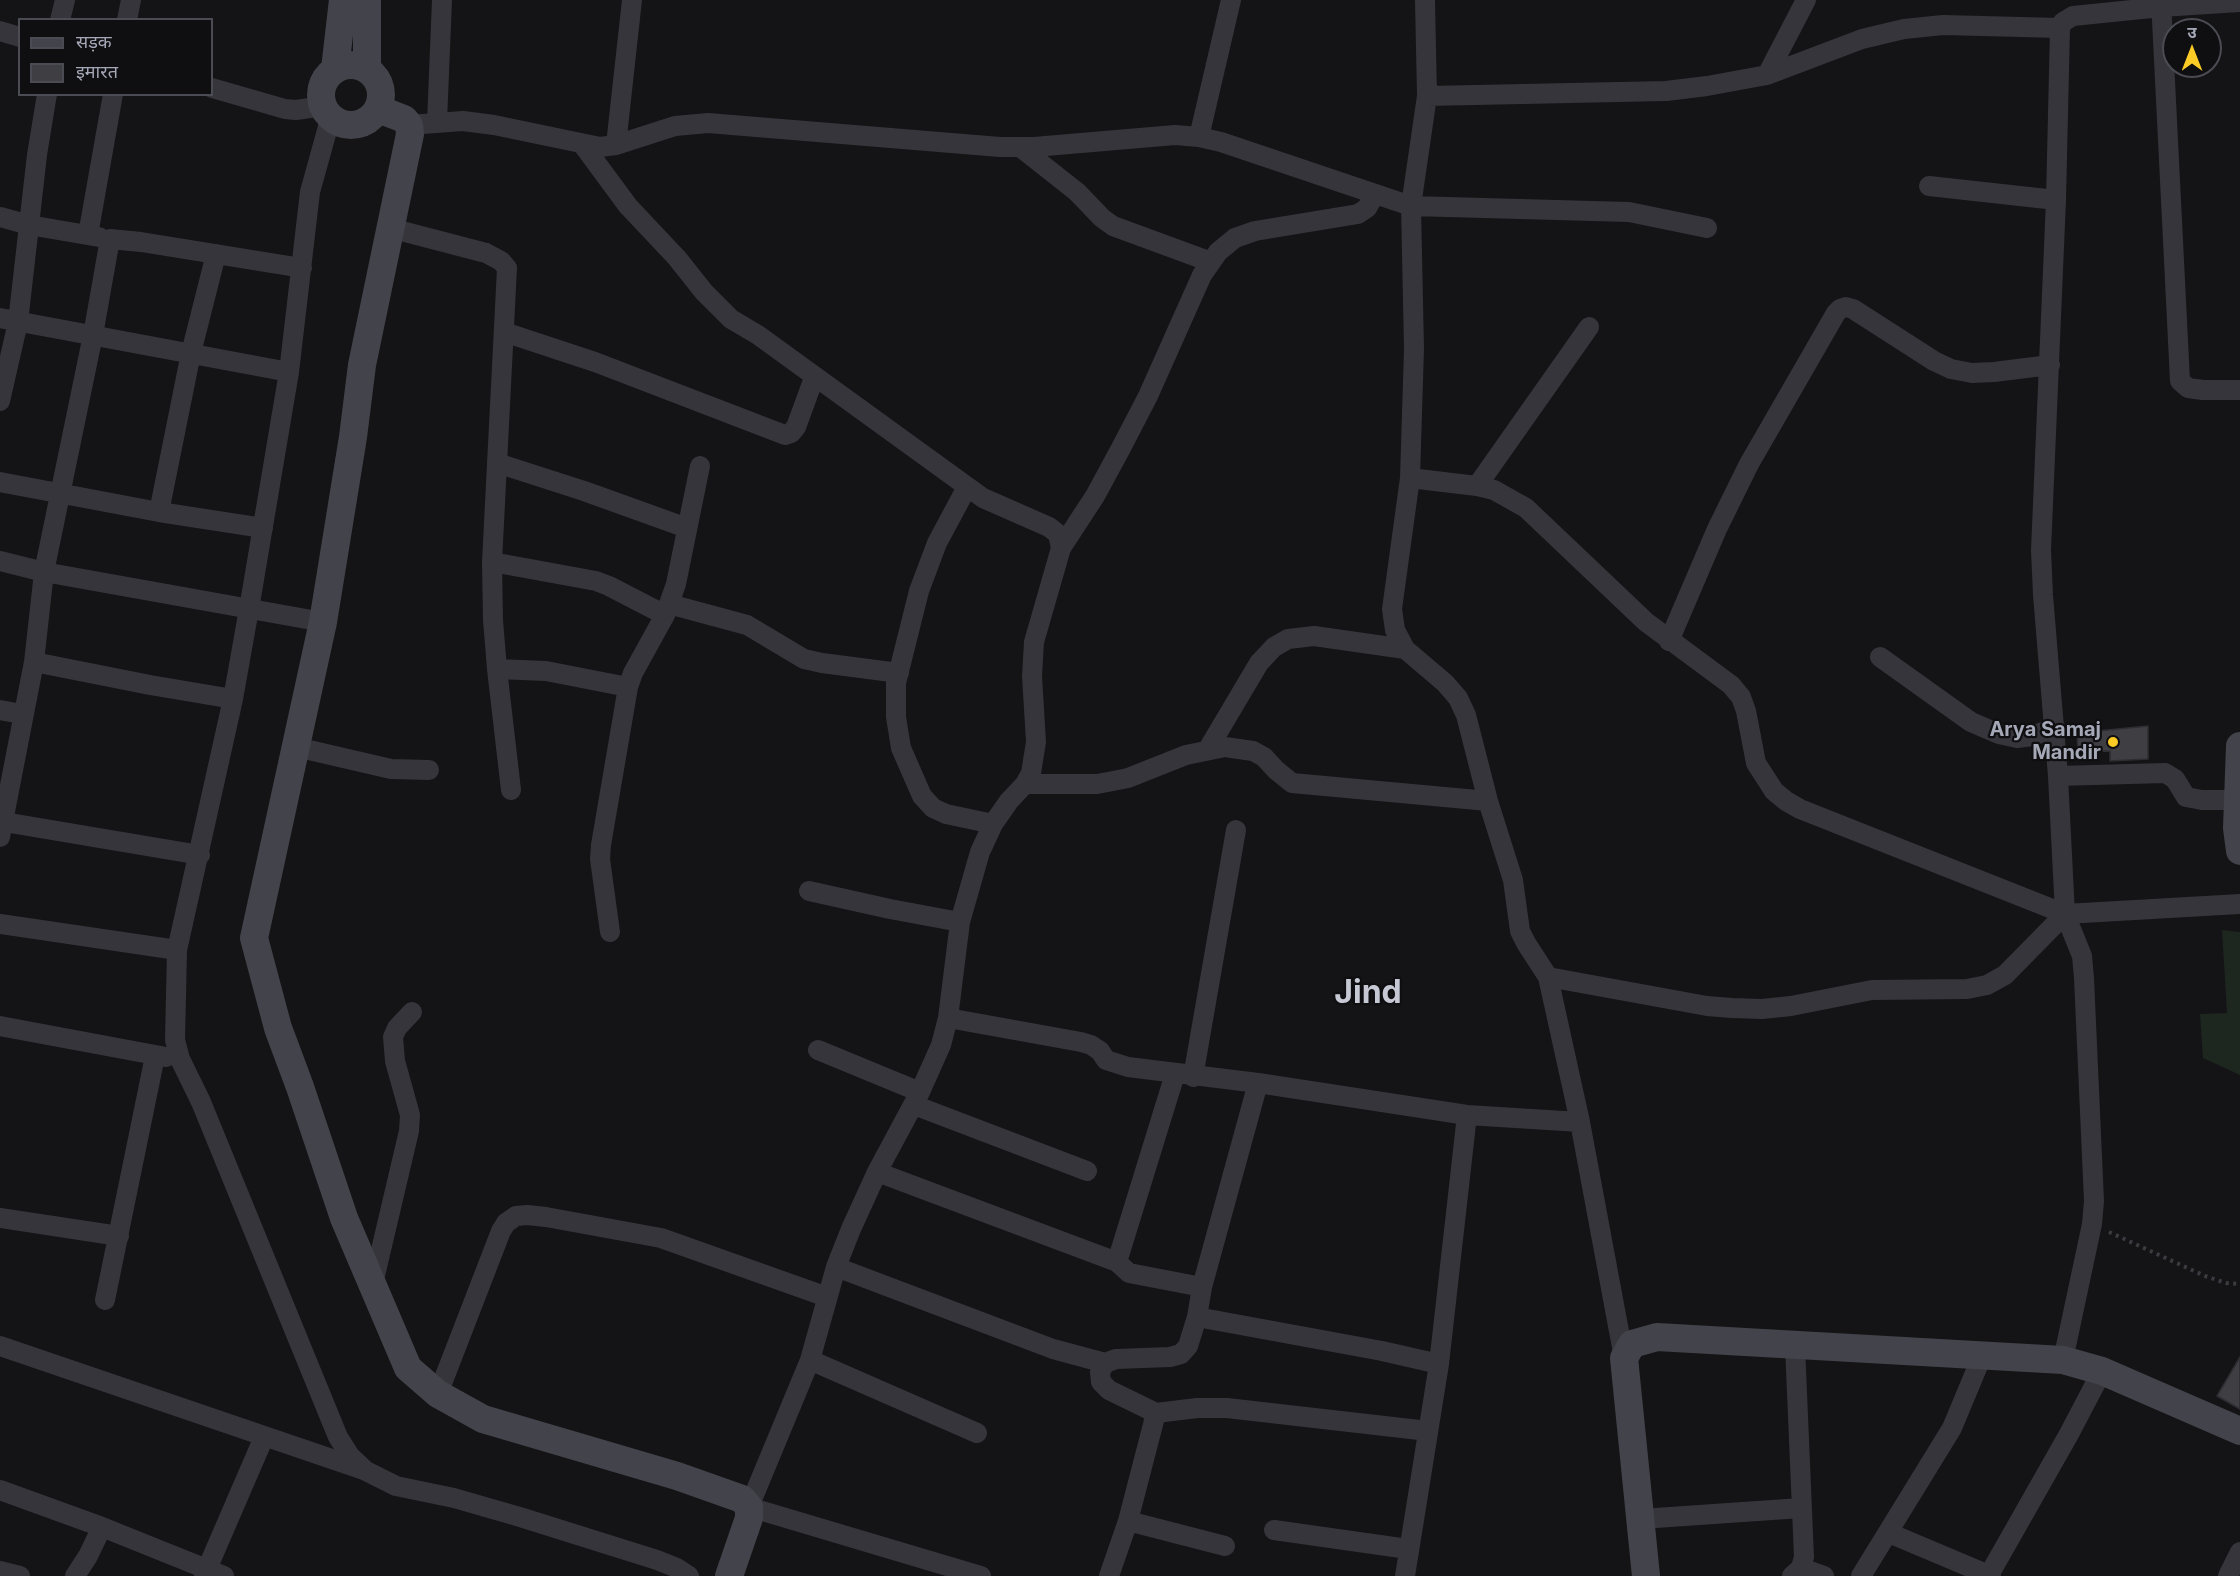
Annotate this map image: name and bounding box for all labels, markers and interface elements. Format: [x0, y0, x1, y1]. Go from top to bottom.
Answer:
legend [18, 18, 213, 96]
north arrow [2162, 18, 2222, 78]
text: उ [2187, 22, 2197, 42]
text: सड़क [76, 31, 112, 52]
text: इमारत [76, 61, 118, 82]
place label: Arya Samaj Mandir [1989, 718, 2101, 765]
marker: Arya Samaj Mandir [2106, 735, 2120, 749]
district label: Jind [1334, 974, 1402, 1012]

